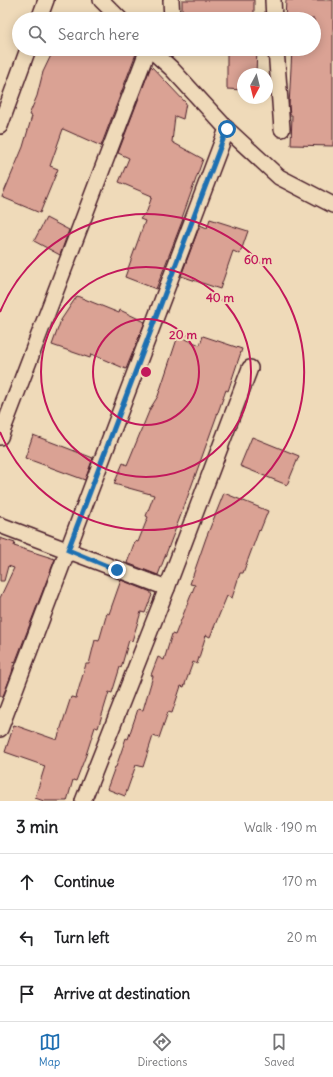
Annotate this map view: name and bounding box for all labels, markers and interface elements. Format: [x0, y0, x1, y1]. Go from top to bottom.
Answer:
search box [12, 12, 321, 56]
icon: search [26, 23, 48, 45]
text: Search here [58, 25, 139, 44]
north arrow [237, 68, 273, 104]
route start [218, 120, 236, 138]
text: 60 m [244, 252, 273, 267]
text: 40 m [206, 290, 235, 305]
text: 20 m [169, 327, 197, 342]
centre of rings [139, 365, 153, 379]
route end [108, 561, 126, 579]
text: 3 min [16, 816, 58, 838]
text: Walk · 190 m [244, 819, 317, 836]
icon: ahead [16, 871, 38, 893]
text: Continue [54, 872, 115, 891]
text: 170 m [282, 873, 317, 890]
icon: left [16, 927, 38, 949]
text: Turn left [54, 928, 109, 947]
text: 20 m [287, 929, 317, 946]
icon: arrive [16, 983, 38, 1005]
text: Arrive at destination [54, 984, 190, 1003]
tab: Map [39, 1031, 61, 1069]
tab: Directions [138, 1031, 187, 1069]
tab: Saved [264, 1031, 294, 1069]

